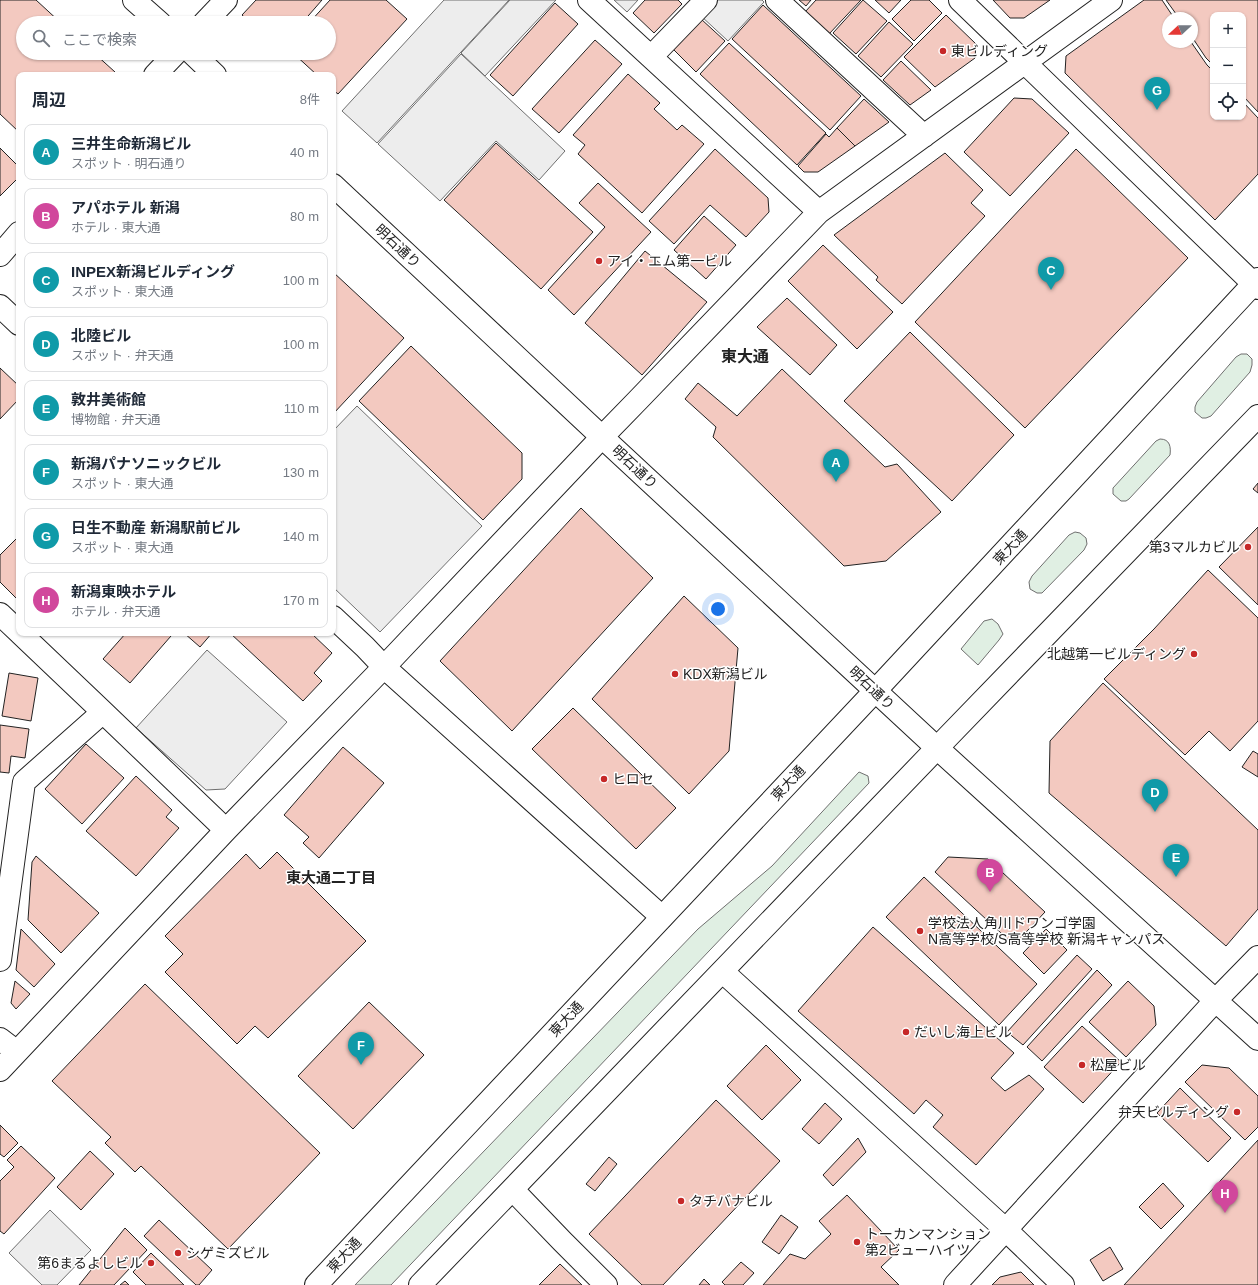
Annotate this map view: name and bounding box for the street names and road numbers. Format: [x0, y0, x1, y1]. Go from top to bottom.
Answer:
street label: 明石通り [372, 221, 424, 271]
street label: 明石通り [609, 442, 661, 492]
street label: 東大通 [990, 526, 1030, 568]
street label: 明石通り [846, 663, 898, 713]
street label: 東大通 [768, 762, 808, 804]
street label: 東大通 [546, 998, 586, 1040]
street label: 東大通 [324, 1234, 364, 1276]

